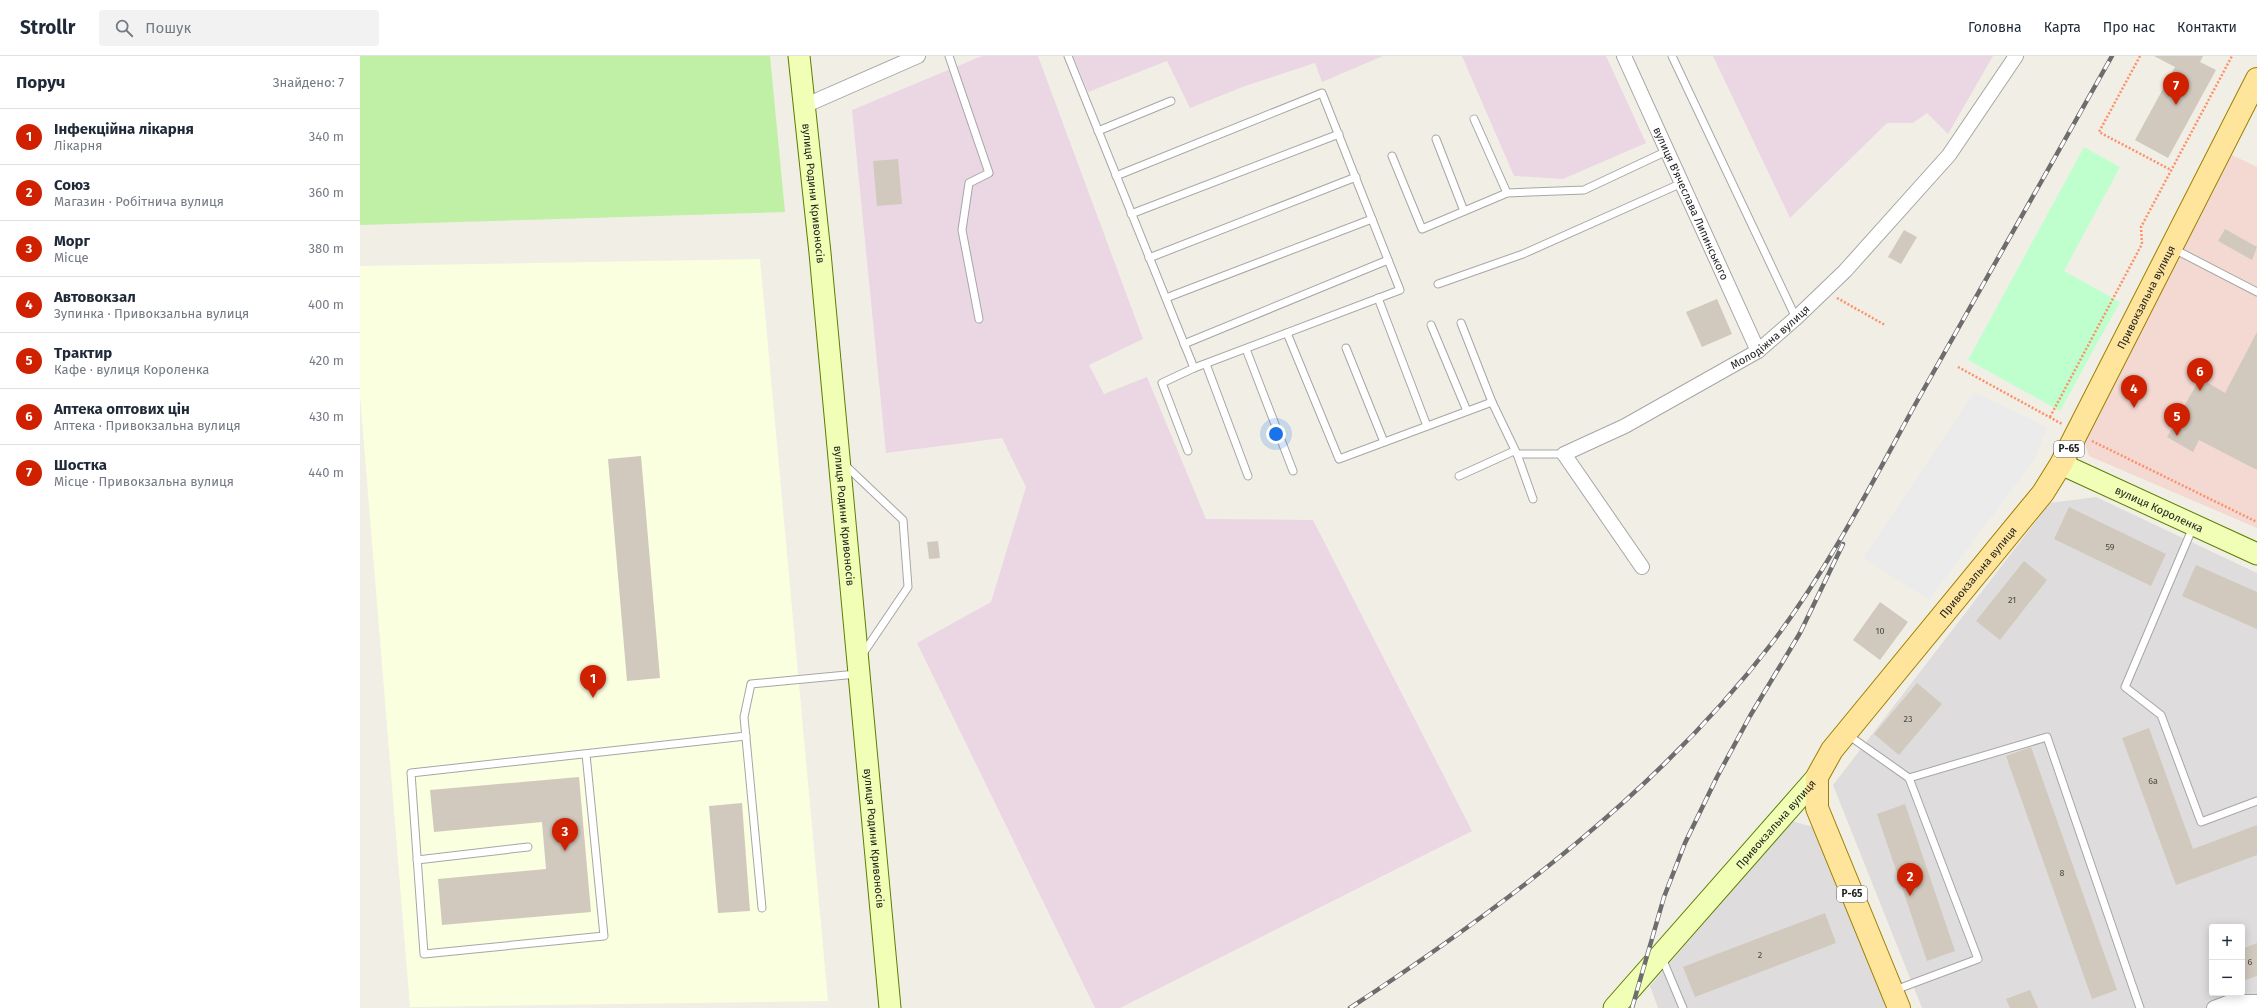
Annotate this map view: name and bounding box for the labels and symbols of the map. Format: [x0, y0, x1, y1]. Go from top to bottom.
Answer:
pin: 7 [2163, 72, 2189, 105]
street label: вулиця Родини Кривоносів [800, 123, 827, 264]
street label: вулиця В'ячеслава Липинського [1651, 125, 1731, 282]
street label: Привокзальна вулиця [2114, 243, 2178, 351]
street label: Молодіжна вулиця [1728, 302, 1812, 372]
pin: 6 [2187, 358, 2213, 391]
pin: 4 [2121, 375, 2147, 408]
pin: 5 [2164, 403, 2190, 436]
your location [1266, 424, 1286, 444]
road number: Р-65 [2054, 441, 2084, 457]
street label: вулиця Родини Кривоносів [831, 445, 857, 586]
street label: вулиця Короленка [2113, 483, 2205, 535]
street label: Привокзальна вулиця [1937, 524, 2019, 621]
house number: 59 [2105, 542, 2115, 552]
house number: 21 [2008, 595, 2016, 605]
house number: 10 [1876, 626, 1884, 636]
pin: 1 [580, 665, 606, 698]
house number: 23 [1904, 714, 1912, 724]
street label: вулиця Родини Кривоносів [861, 768, 887, 909]
house number: 6а [2148, 776, 2158, 786]
street label: Привокзальна вулиця [1733, 777, 1818, 871]
pin: 3 [552, 818, 578, 851]
pin: 2 [1897, 863, 1923, 896]
house number: 8 [2060, 868, 2065, 878]
road number: Р-65 [1837, 886, 1867, 902]
house number: 2 [1758, 950, 1762, 960]
house number: 6 [2248, 957, 2253, 967]

